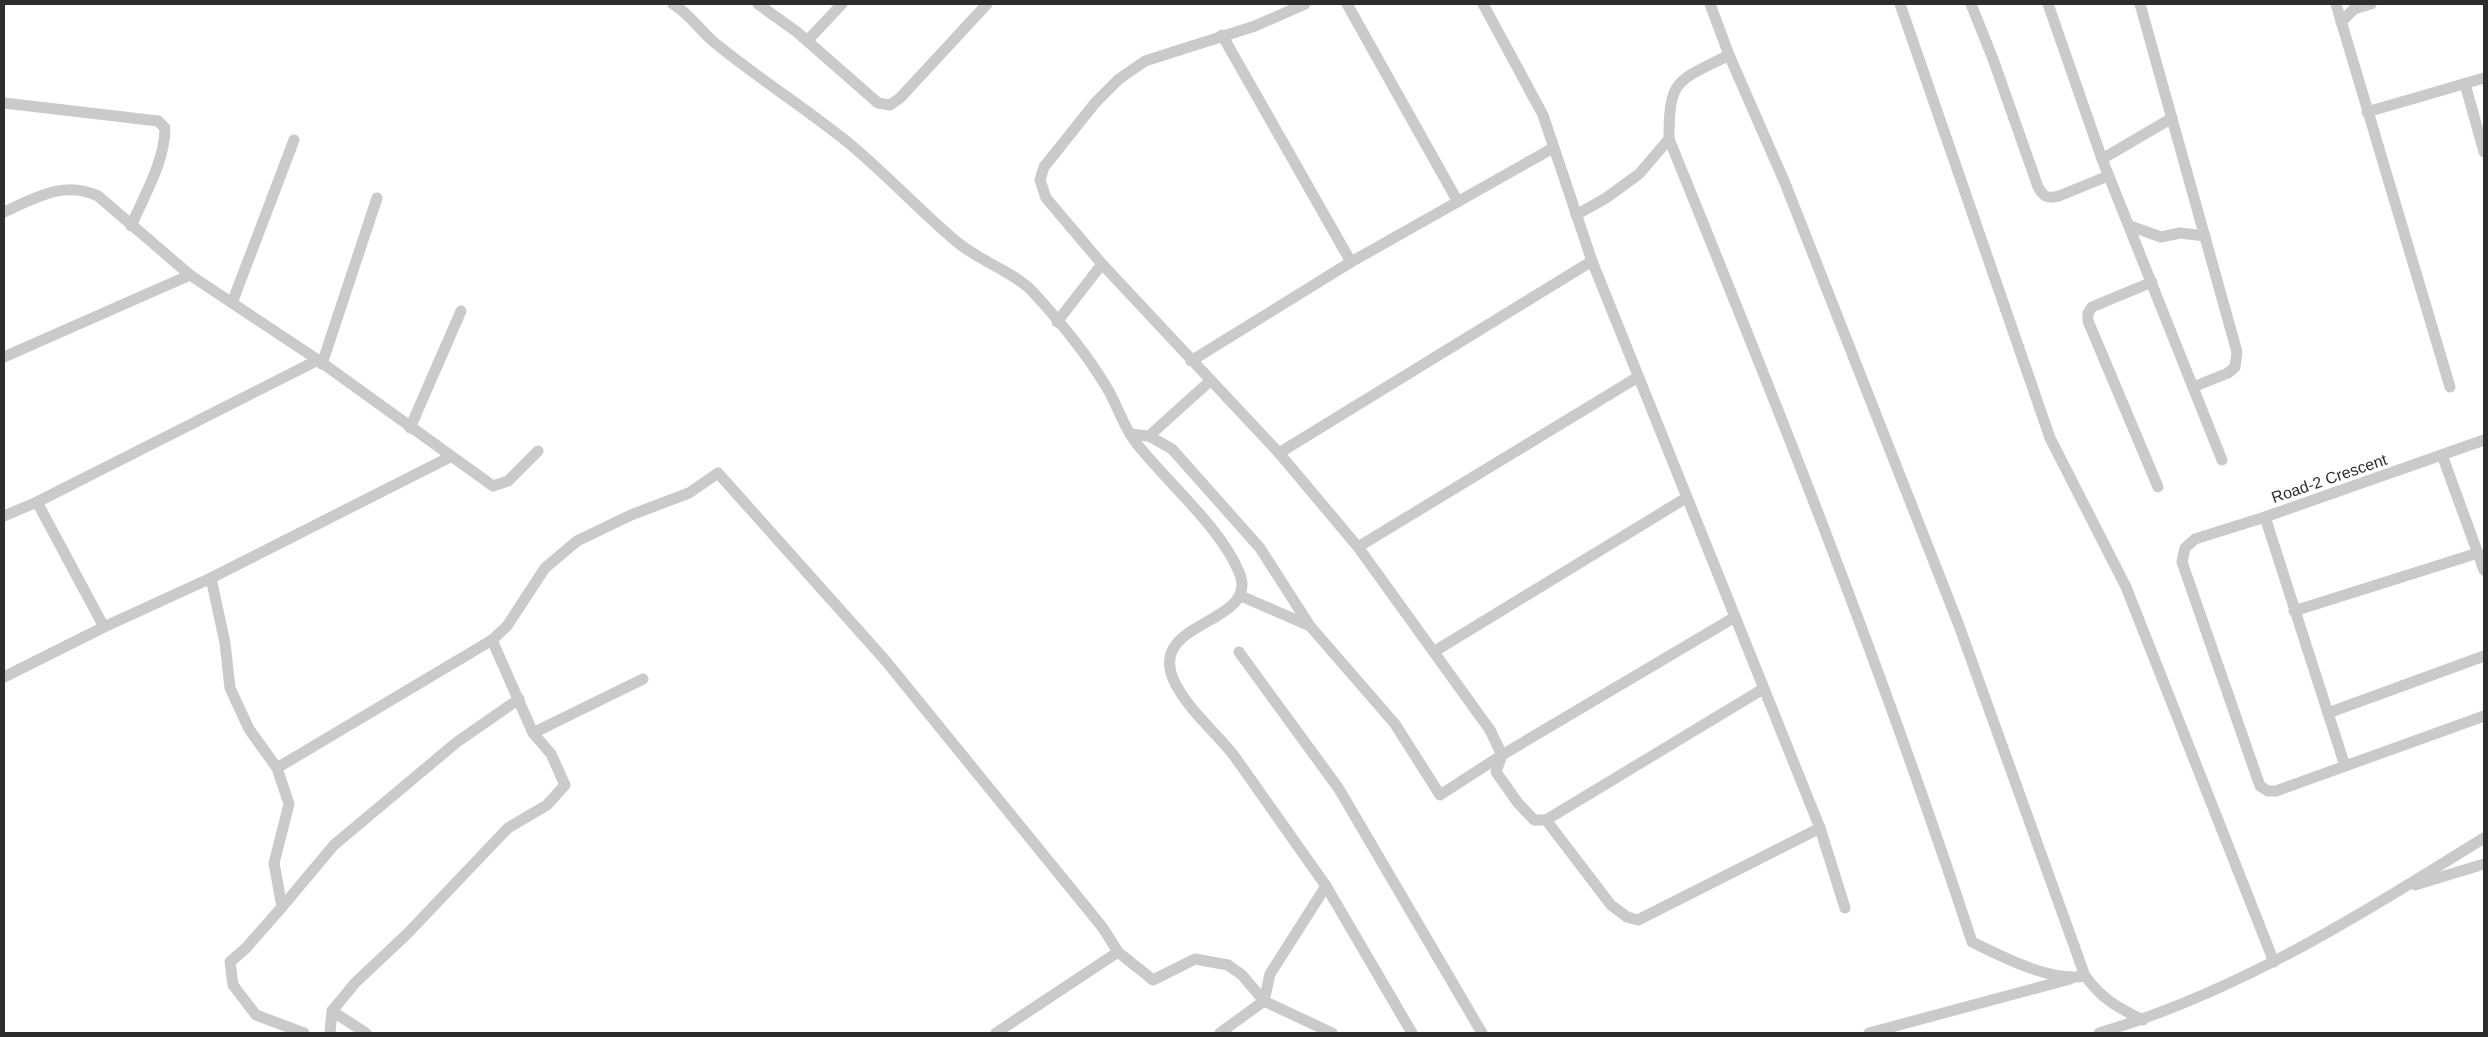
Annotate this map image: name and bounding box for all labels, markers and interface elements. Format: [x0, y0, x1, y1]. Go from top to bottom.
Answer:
street label: Road-2 Crescent [2269, 451, 2390, 506]

